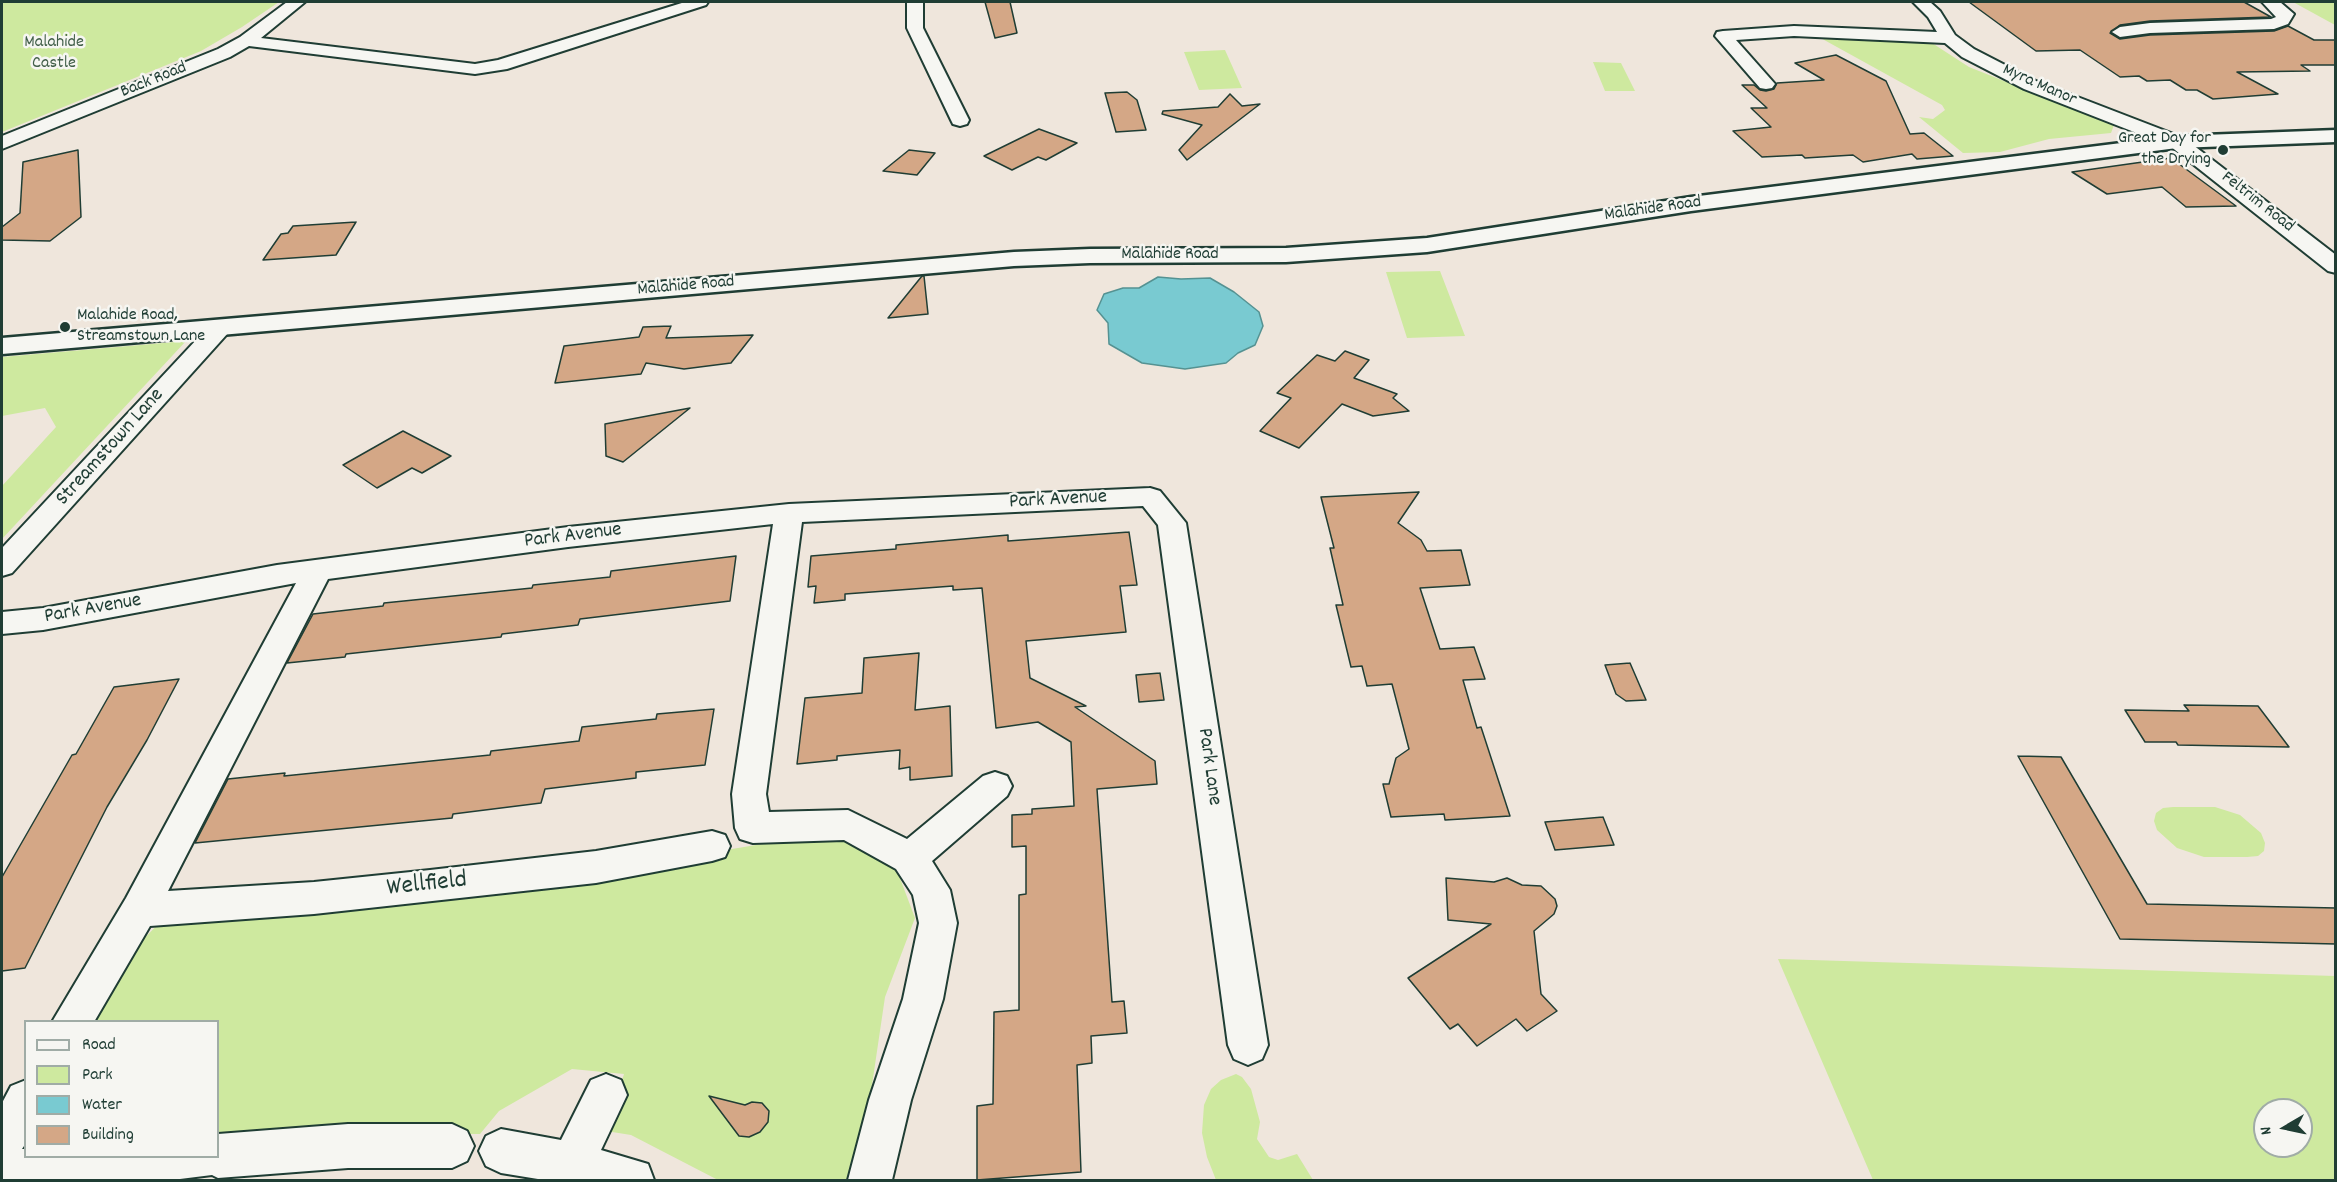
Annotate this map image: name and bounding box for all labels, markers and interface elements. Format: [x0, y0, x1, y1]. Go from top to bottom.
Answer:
park label: Malahide Castle [24, 33, 84, 76]
street label: Back Road [118, 58, 190, 104]
street label: Myra Manor [1998, 60, 2080, 112]
place label: Great Day for the Drying [2118, 129, 2211, 172]
marker: Great Day for the Drying [2216, 143, 2230, 157]
street label: Feltrim Road [2216, 168, 2298, 238]
street label: Malahide Road [1603, 193, 1703, 227]
street label: Malahide Road [1121, 245, 1219, 267]
street label: Malahide Road [637, 272, 735, 302]
place label: Malahide Road, Streamstown Lane [77, 306, 205, 348]
marker: Malahide Road, Streamstown Lane [58, 320, 72, 334]
street label: Streamstown Lane [52, 384, 170, 512]
street label: Park Avenue [1008, 486, 1108, 516]
street label: Park Avenue [523, 519, 623, 555]
street label: Park Avenue [43, 589, 143, 631]
street label: Park Lane [1190, 727, 1226, 807]
street label: Wellfield [385, 866, 469, 906]
legend [24, 1020, 219, 1158]
text: Road [82, 1033, 116, 1058]
text: Park [82, 1063, 113, 1088]
text: Water [82, 1093, 122, 1118]
north arrow [2253, 1098, 2313, 1158]
text: Building [82, 1123, 134, 1148]
text: N [2255, 1125, 2279, 1136]

